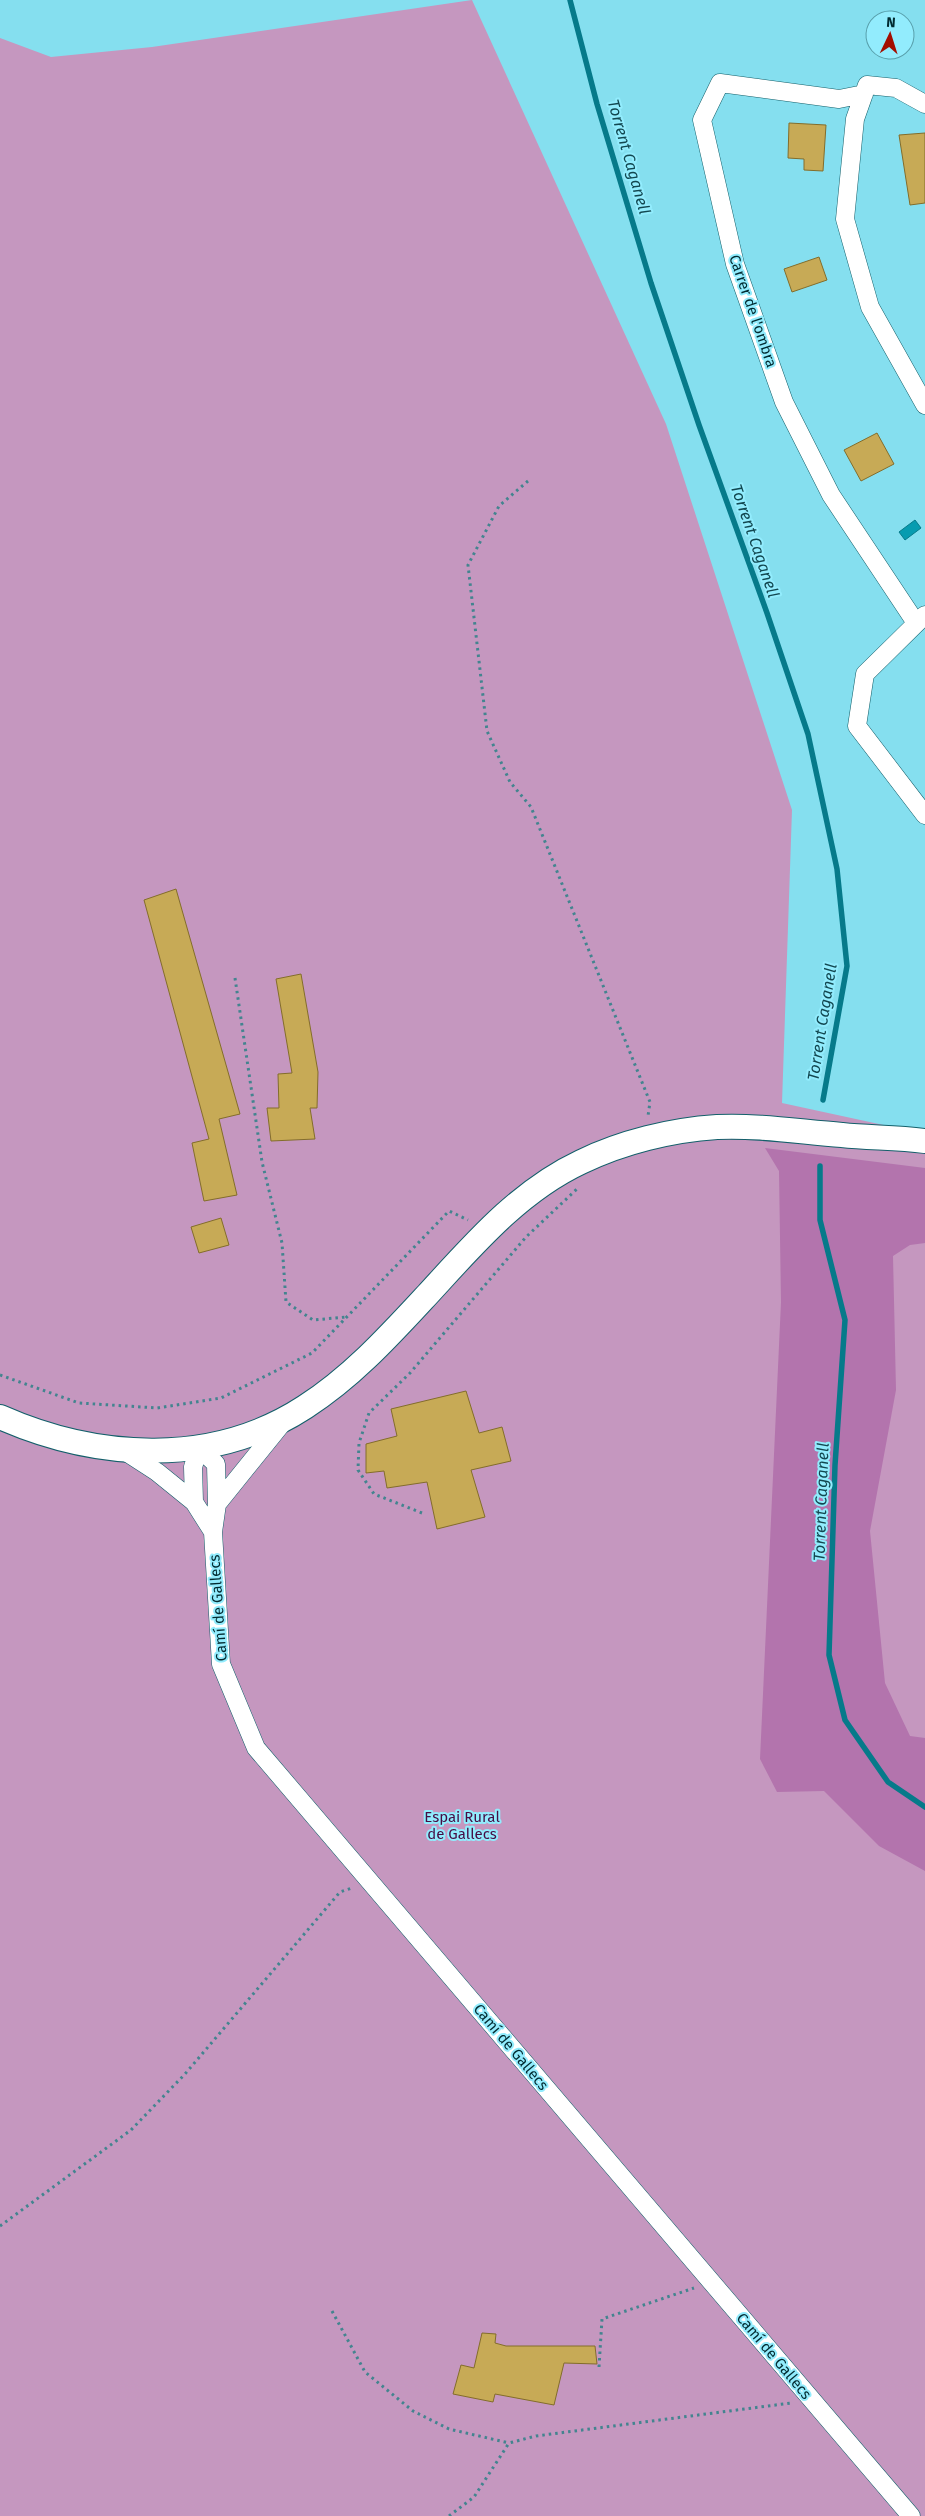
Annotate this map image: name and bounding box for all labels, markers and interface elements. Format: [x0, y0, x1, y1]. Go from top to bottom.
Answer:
north arrow [865, 10, 915, 60]
text: N [886, 14, 896, 31]
water label: Torrent Caganell [604, 97, 654, 217]
street label: Carrer de l'ombra [725, 252, 781, 370]
water label: Torrent Caganell [727, 482, 783, 600]
water label: Torrent Caganell [803, 962, 841, 1082]
water label: Torrent Caganell [809, 1442, 833, 1562]
street label: Camí de Gallecs [205, 1554, 231, 1662]
park label: Espai Rural de Gallecs [424, 1808, 500, 1843]
street label: Camí de Gallecs [470, 2000, 552, 2094]
street label: Camí de Gallecs [733, 2309, 815, 2403]

